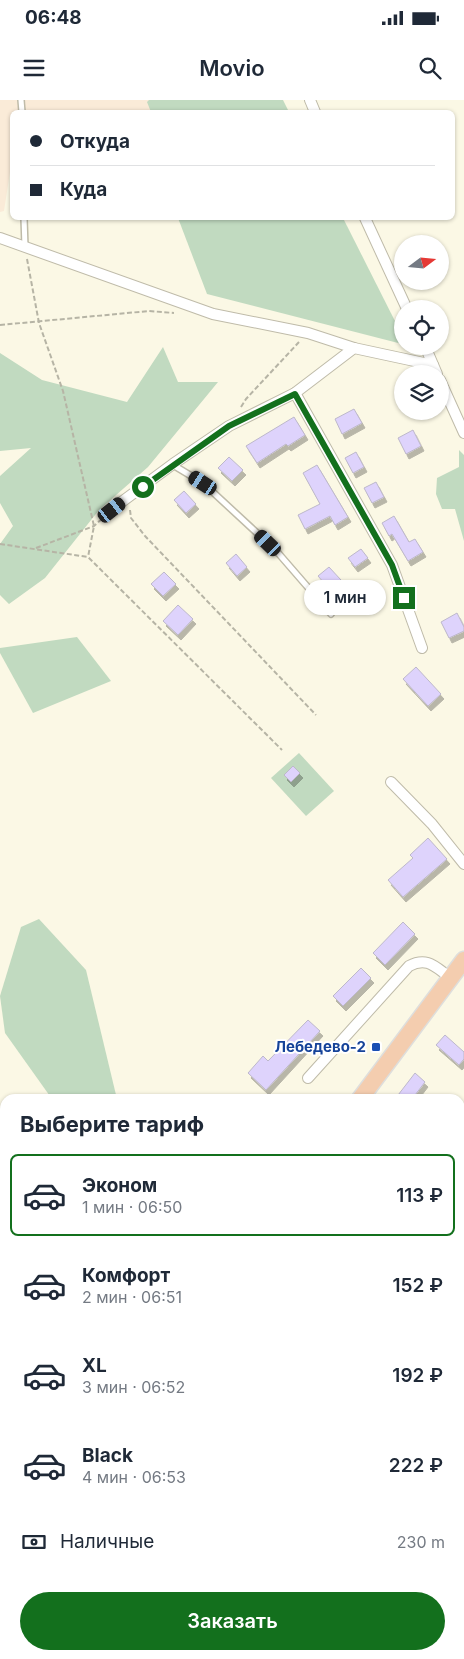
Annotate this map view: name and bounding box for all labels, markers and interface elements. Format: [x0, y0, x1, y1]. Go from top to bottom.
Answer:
text: 06:48 [25, 6, 82, 29]
icon: menu [20, 54, 48, 82]
icon: search [416, 54, 444, 82]
text: Movio [199, 55, 265, 81]
text: Откуда [60, 130, 130, 153]
text: Куда [60, 178, 107, 201]
north arrow [394, 235, 449, 290]
map controls [394, 235, 449, 420]
button: locate [394, 300, 449, 355]
button: layers [394, 365, 449, 420]
car [186, 469, 219, 497]
route start [132, 476, 154, 498]
car [95, 495, 128, 525]
car [251, 527, 284, 559]
callout: 1 мин [304, 580, 386, 616]
text: 1 мин [323, 587, 367, 607]
route end [393, 587, 415, 609]
place label: Лебедево-2 [275, 1037, 366, 1056]
marker: Лебедево-2 [370, 1041, 382, 1053]
text: Выберите тариф [20, 1111, 204, 1137]
icon: car [22, 1173, 67, 1218]
text: Эконом [82, 1174, 157, 1197]
text: 113 ₽ [396, 1184, 443, 1207]
text: 1 мин · 06:50 [82, 1197, 182, 1217]
icon: car [22, 1263, 67, 1308]
text: Комфорт [82, 1264, 170, 1287]
text: 152 ₽ [393, 1274, 443, 1297]
text: 2 мин · 06:51 [82, 1287, 182, 1307]
icon: car [22, 1353, 67, 1398]
text: XL [82, 1354, 107, 1377]
text: 192 ₽ [392, 1364, 443, 1387]
text: 3 мин · 06:52 [82, 1377, 185, 1397]
icon: car [22, 1443, 67, 1488]
text: Black [82, 1444, 133, 1467]
text: 222 ₽ [389, 1454, 443, 1477]
text: 4 мин · 06:53 [82, 1467, 186, 1487]
icon: cash [20, 1528, 48, 1556]
text: Наличные [60, 1530, 154, 1553]
text: 230 m [397, 1532, 445, 1552]
button: Заказать [20, 1592, 445, 1650]

